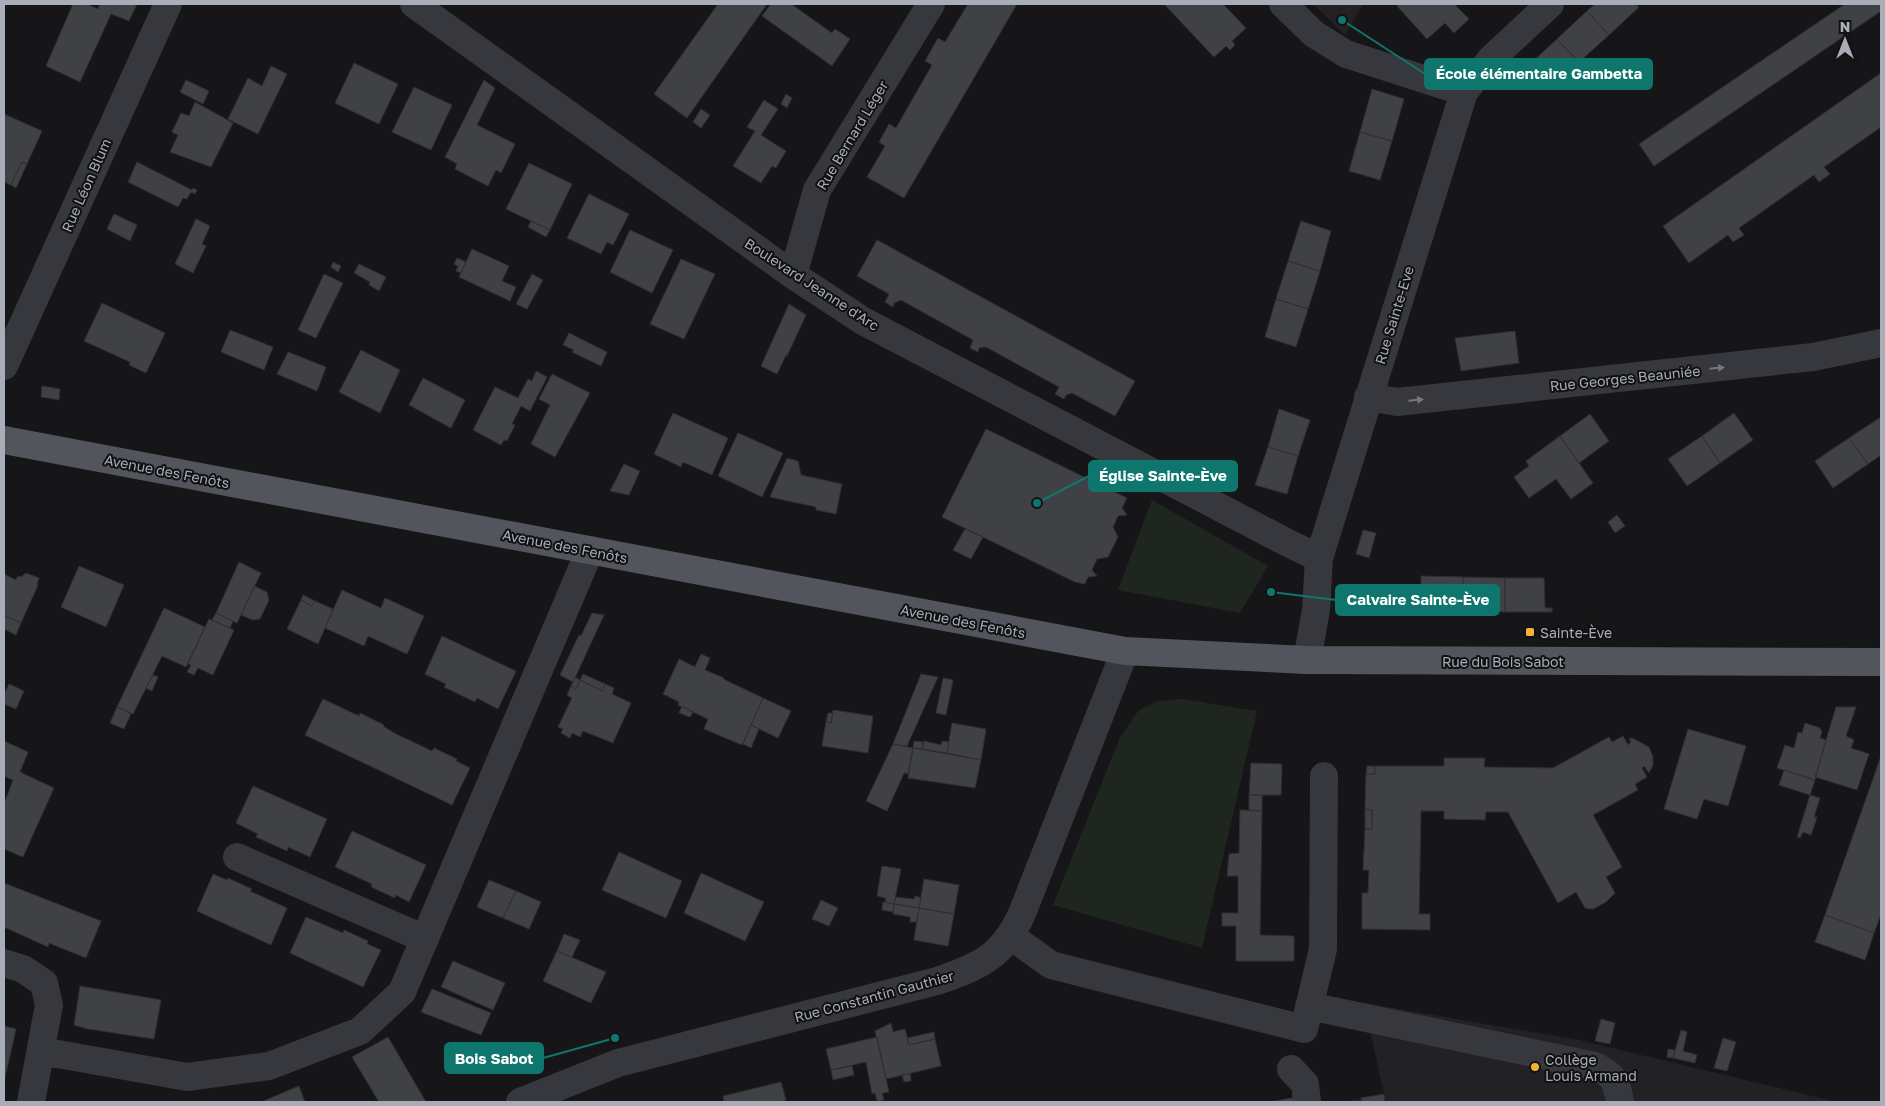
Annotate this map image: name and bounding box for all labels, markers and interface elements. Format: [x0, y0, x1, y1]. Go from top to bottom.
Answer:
north arrow [1820, 15, 1870, 65]
text: N [1840, 18, 1850, 35]
callout: École élémentaire Gambetta [1425, 59, 1652, 89]
text: École élémentaire Gambetta [1436, 64, 1643, 82]
street label: Rue Bernard Léger [813, 77, 892, 193]
street label: Rue Léon Blum [58, 136, 114, 234]
street label: Boulevard Jeanne d'Arc [742, 234, 883, 334]
street label: Rue Sainte-Eve [1371, 264, 1417, 366]
street label: Rue Georges Beauniée [1549, 362, 1701, 394]
one-way arrow [1709, 364, 1725, 372]
one-way arrow [1408, 396, 1424, 404]
street label: Avenue des Fenôts [103, 451, 231, 491]
callout: Église Sainte-Ève [1089, 461, 1237, 491]
text: Église Sainte-Ève [1099, 466, 1227, 484]
street label: Avenue des Fenôts [501, 526, 629, 566]
callout: Calvaire Sainte-Ève [1336, 585, 1499, 615]
text: Calvaire Sainte-Ève [1347, 590, 1490, 608]
street label: Avenue des Fenôts [899, 601, 1027, 641]
place label: Sainte-Ève [1540, 624, 1612, 641]
marker: Sainte-Ève [1524, 626, 1536, 638]
street label: Rue du Bois Sabot [1442, 653, 1564, 670]
street label: Rue Constantin Gauthier [792, 966, 956, 1026]
callout: Bois Sabot [445, 1043, 543, 1073]
text: Bois Sabot [455, 1049, 533, 1067]
place label: Collège Louis Armand [1545, 1051, 1637, 1084]
marker: Collège Louis Armand [1529, 1061, 1541, 1073]

